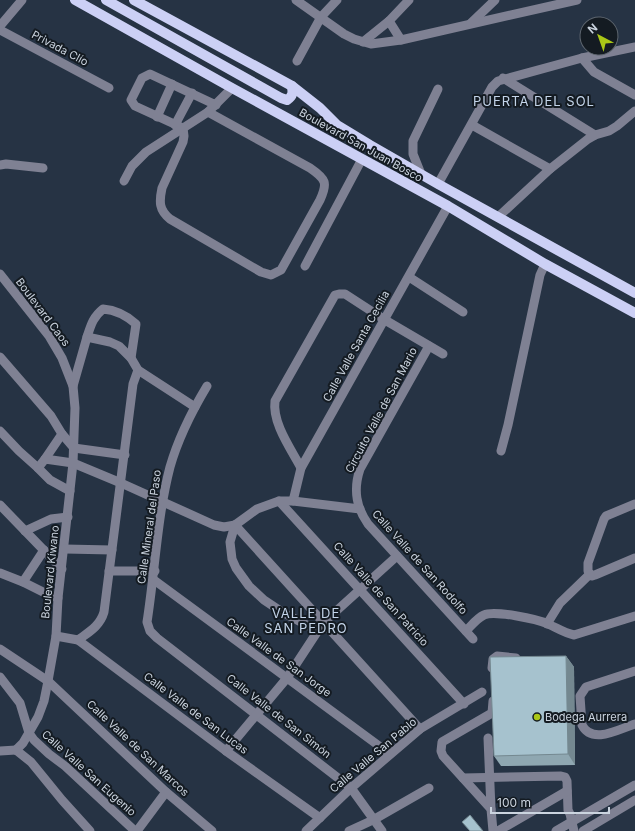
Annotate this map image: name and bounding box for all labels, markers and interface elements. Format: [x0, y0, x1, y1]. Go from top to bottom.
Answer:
north arrow [579, 16, 619, 56]
text: N [585, 20, 600, 36]
street label: Privada Clío [29, 27, 91, 69]
district label: PUERTA DEL SOL [473, 93, 595, 109]
street label: Boulevard San Juan Bosco [297, 105, 426, 185]
street label: Boulevard Caos [13, 275, 73, 349]
street label: Calle Valle Santa Cecilia [320, 288, 392, 404]
street label: Circuito Valle de San Mario [342, 345, 420, 475]
street label: Calle Mineral del Paso [134, 469, 164, 585]
street label: Calle Valle de San Rodolfo [369, 507, 471, 618]
street label: Boulevard Kiwano [38, 524, 62, 619]
street label: Calle Valle de San Patricio [330, 539, 432, 649]
district label: VALLE DE SAN PEDRO [264, 605, 348, 636]
street label: Calle Valle de San Jorge [224, 614, 334, 700]
street label: Calle Valle de San Lucas [141, 669, 251, 757]
street label: Calle Valle de San Simón [224, 671, 334, 761]
street label: Calle Valle de San Marcos [84, 697, 192, 799]
place label: Bodega Aurrera [545, 710, 627, 724]
marker: Bodega Aurrera [532, 712, 542, 722]
street label: Calle Valle San Pablo [327, 714, 420, 795]
street label: Calle Valle San Eugenio [39, 727, 139, 819]
scale bar [491, 789, 609, 815]
text: 100 m [497, 795, 531, 810]

